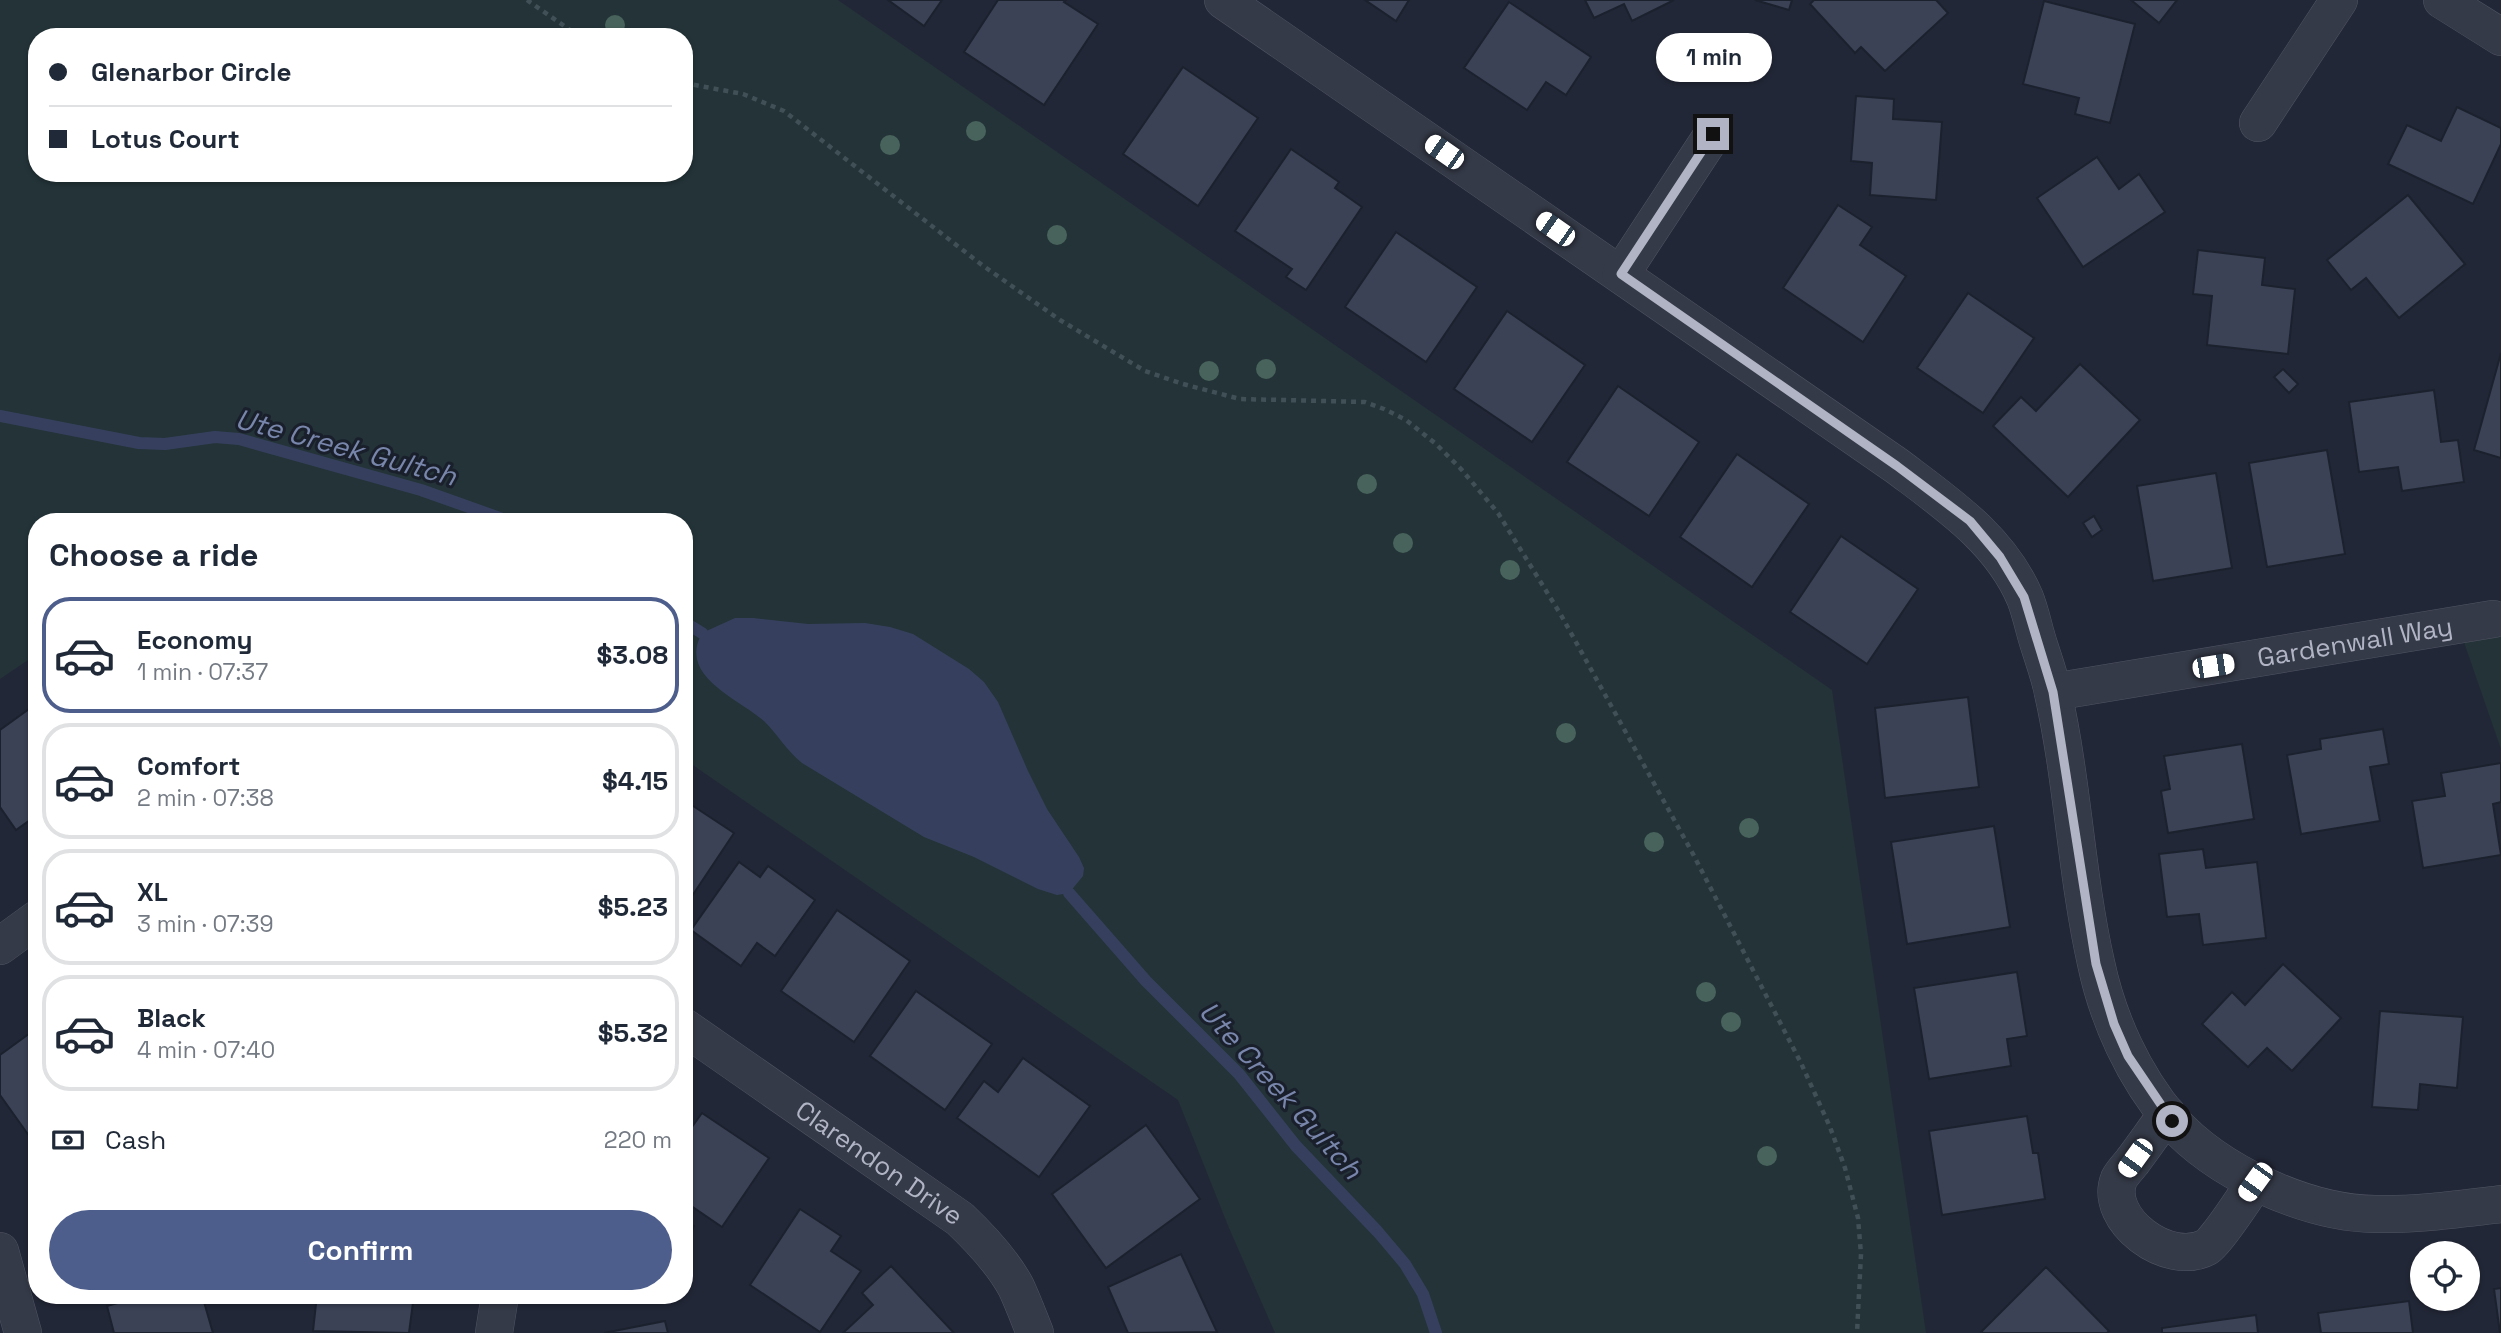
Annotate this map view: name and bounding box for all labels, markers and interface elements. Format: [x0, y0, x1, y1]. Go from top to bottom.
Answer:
callout: 1 min [1655, 32, 1771, 82]
text: 1 min [1686, 42, 1742, 72]
text: Glenarbor Circle [91, 55, 292, 89]
route end [1697, 118, 1729, 150]
text: Lotus Court [91, 122, 240, 156]
car [1421, 131, 1468, 173]
car [1532, 208, 1579, 250]
water label: Ute Creek Gultch [232, 400, 461, 494]
text: Choose a ride [49, 535, 259, 575]
street label: Gardenwall Way [2255, 609, 2455, 675]
text: Economy [137, 623, 253, 657]
icon: car [53, 624, 116, 687]
text: $3.08 [597, 638, 668, 672]
car [2191, 652, 2236, 680]
text: 1 min · 07:37 [137, 657, 268, 687]
text: Comfort [137, 749, 240, 783]
icon: car [53, 750, 116, 813]
text: $4.15 [602, 764, 668, 798]
text: 2 min · 07:38 [137, 783, 274, 813]
text: XL [137, 875, 168, 909]
icon: car [53, 876, 116, 939]
text: $5.23 [598, 890, 668, 924]
text: 3 min · 07:39 [137, 909, 274, 939]
water label: Ute Creek Gultch [1192, 994, 1371, 1187]
text: Black [137, 1001, 206, 1035]
icon: car [53, 1002, 116, 1065]
text: $5.32 [598, 1016, 668, 1050]
text: 4 min · 07:40 [137, 1035, 275, 1065]
street label: Clarendon Drive [789, 1093, 970, 1233]
route start [2156, 1105, 2188, 1137]
icon: cash [49, 1121, 87, 1159]
text: Cash [105, 1123, 166, 1157]
text: 220 m [604, 1125, 672, 1155]
car [2115, 1135, 2156, 1181]
car [2235, 1159, 2276, 1205]
button: Confirm [49, 1210, 672, 1290]
map controls [2410, 1241, 2480, 1311]
button: locate [2410, 1241, 2480, 1311]

